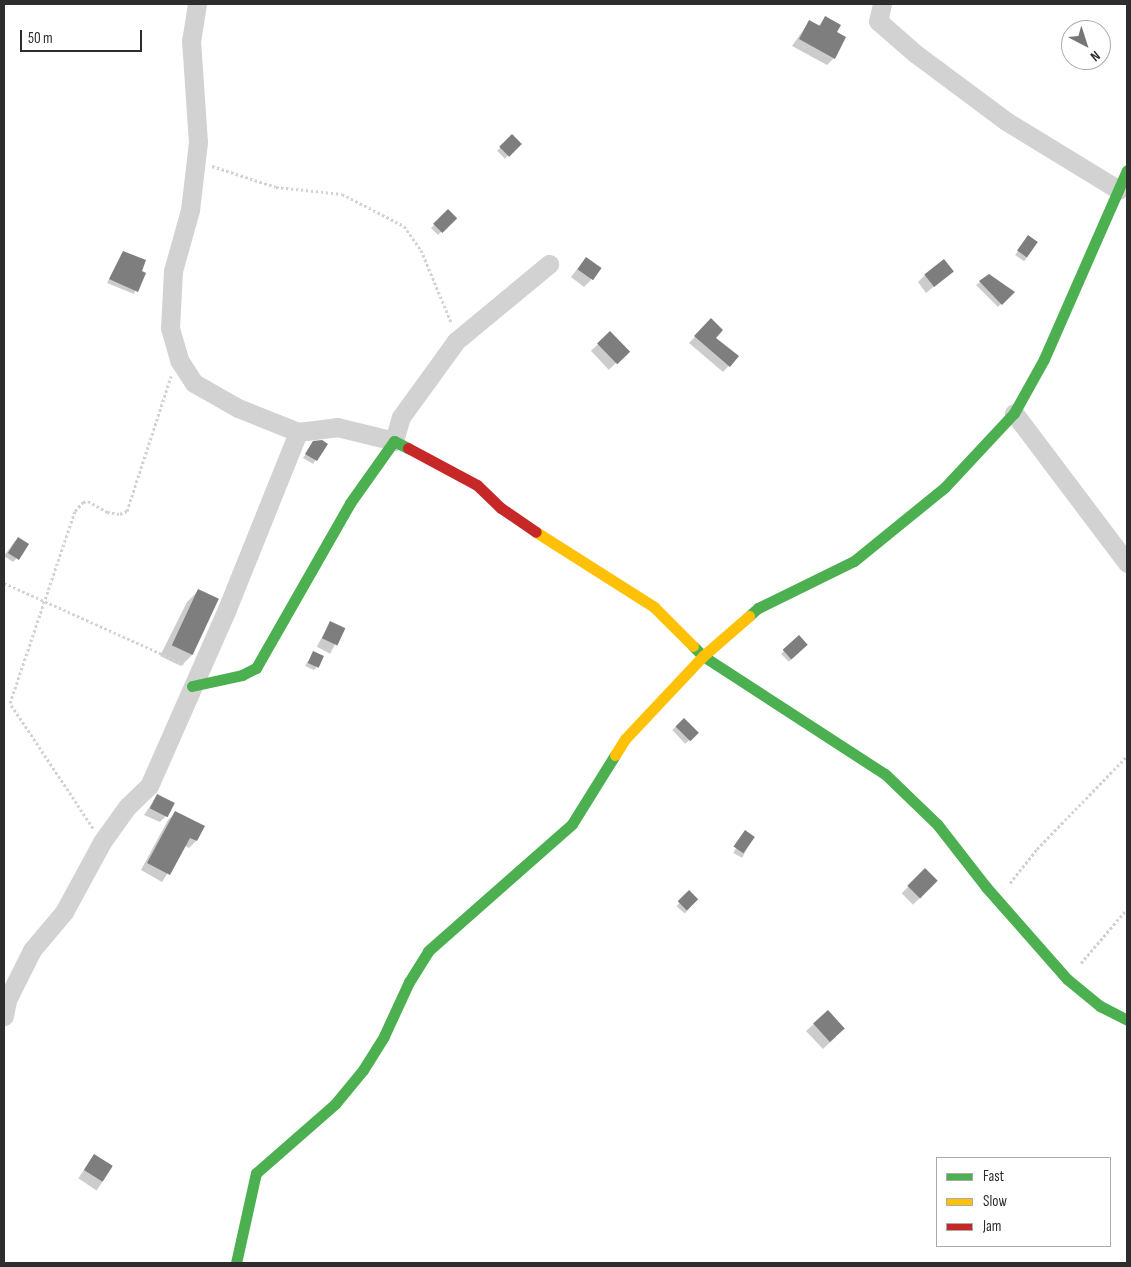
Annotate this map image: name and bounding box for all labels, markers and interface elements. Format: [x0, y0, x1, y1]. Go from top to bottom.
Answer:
scale bar [22, 20, 145, 52]
north arrow [1061, 20, 1111, 70]
text: 50 m [28, 29, 53, 48]
text: N [1087, 47, 1104, 65]
legend [936, 1157, 1111, 1247]
text: Fast [983, 1167, 1004, 1186]
text: Slow [983, 1192, 1007, 1211]
text: Jam [983, 1217, 1001, 1236]

